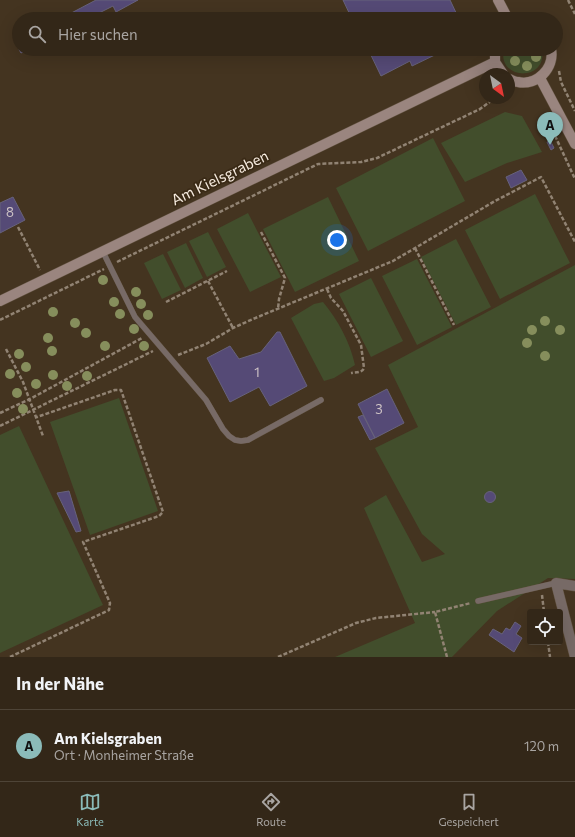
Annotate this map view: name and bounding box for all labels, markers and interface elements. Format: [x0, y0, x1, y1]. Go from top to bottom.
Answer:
search box [12, 12, 563, 56]
icon: search [26, 23, 48, 45]
text: Hier suchen [58, 25, 138, 43]
north arrow [479, 68, 515, 104]
pin: A [537, 112, 563, 145]
street label: Am Kielsgraben [168, 146, 271, 208]
house number: 8 [6, 204, 14, 220]
your location [327, 230, 347, 250]
house number: 1 [254, 364, 260, 380]
house number: 3 [375, 401, 383, 417]
map controls [527, 609, 563, 645]
button: locate [527, 609, 563, 645]
text: In der Nähe [16, 673, 104, 694]
text: Am Kielsgraben [54, 729, 162, 747]
text: A [24, 738, 34, 754]
text: 120 m [524, 738, 559, 754]
text: Ort · Monheimer Straße [54, 747, 194, 763]
tab: Karte [76, 791, 104, 828]
tab: Route [256, 791, 286, 828]
tab: Gespeichert [438, 791, 499, 828]

